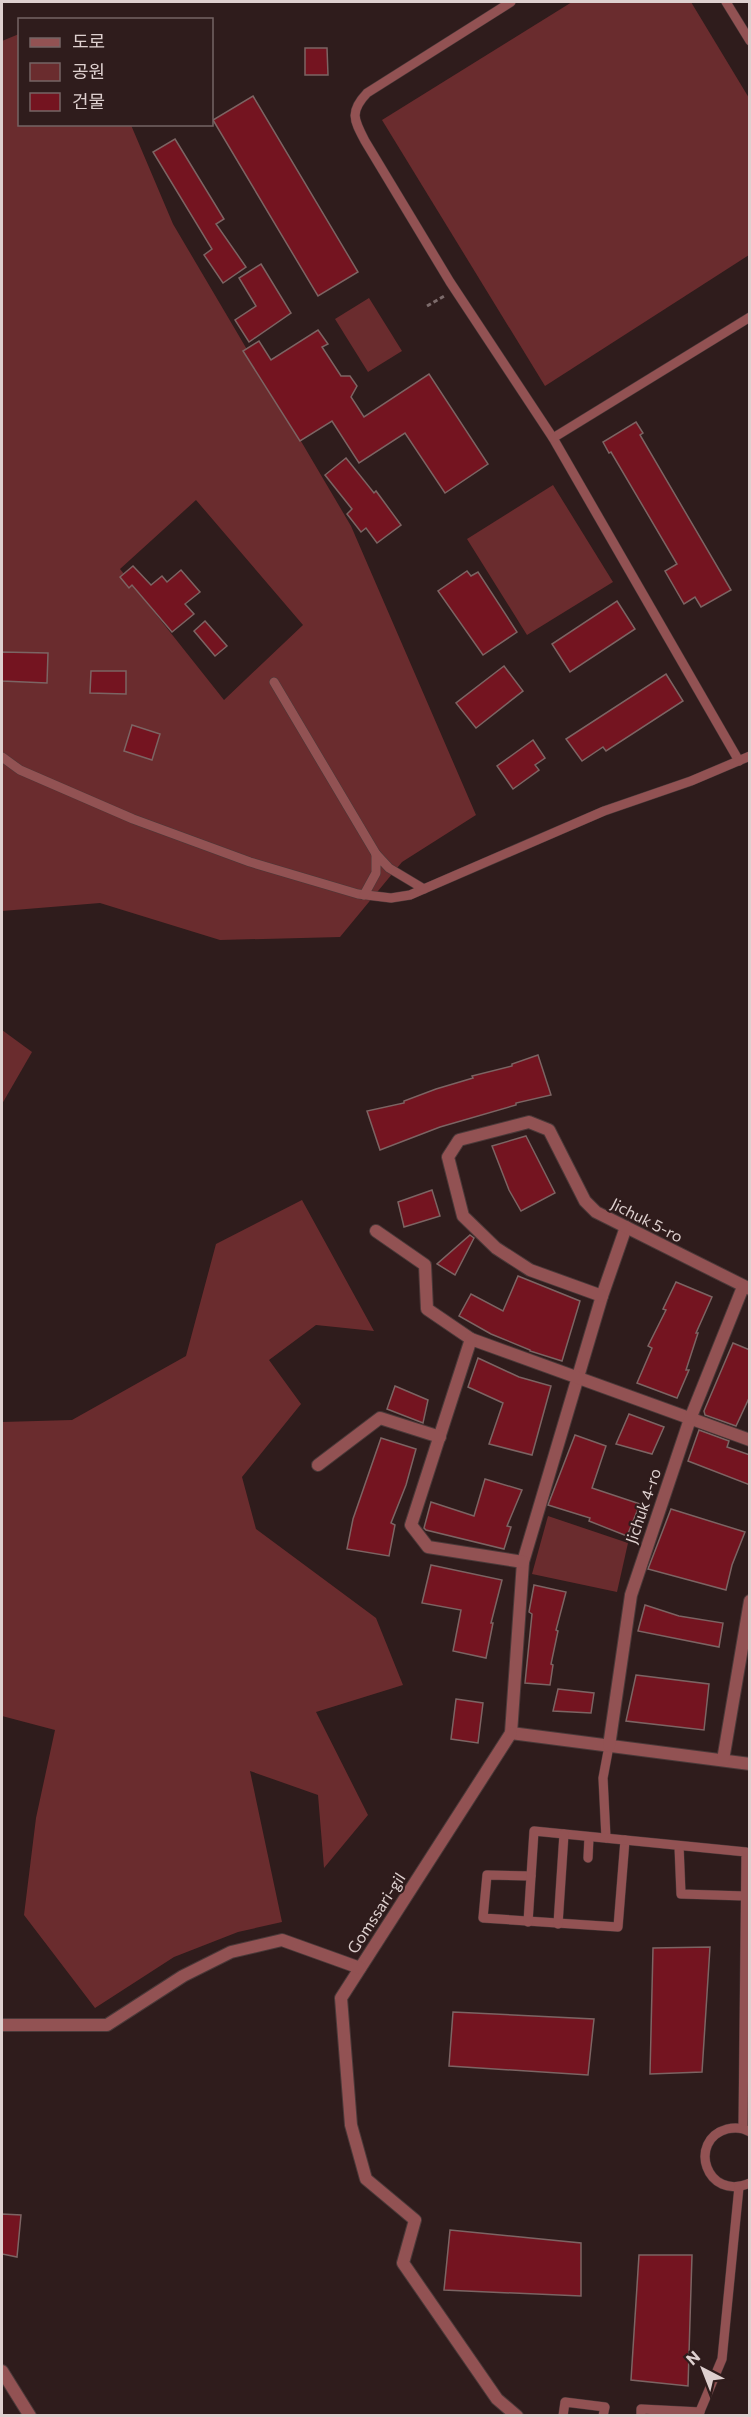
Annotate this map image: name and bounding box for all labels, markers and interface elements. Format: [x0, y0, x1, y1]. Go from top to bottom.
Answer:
legend [18, 18, 213, 126]
text: 도로 [72, 30, 105, 52]
text: 공원 [72, 60, 105, 82]
text: 건물 [72, 90, 105, 112]
street label: Jichuk 5-ro [608, 1193, 686, 1246]
street label: Jichuk 4-ro [621, 1466, 664, 1546]
street label: Gomssari-gil [342, 1869, 409, 1957]
north arrow [673, 2339, 733, 2399]
text: N [682, 2346, 703, 2369]

